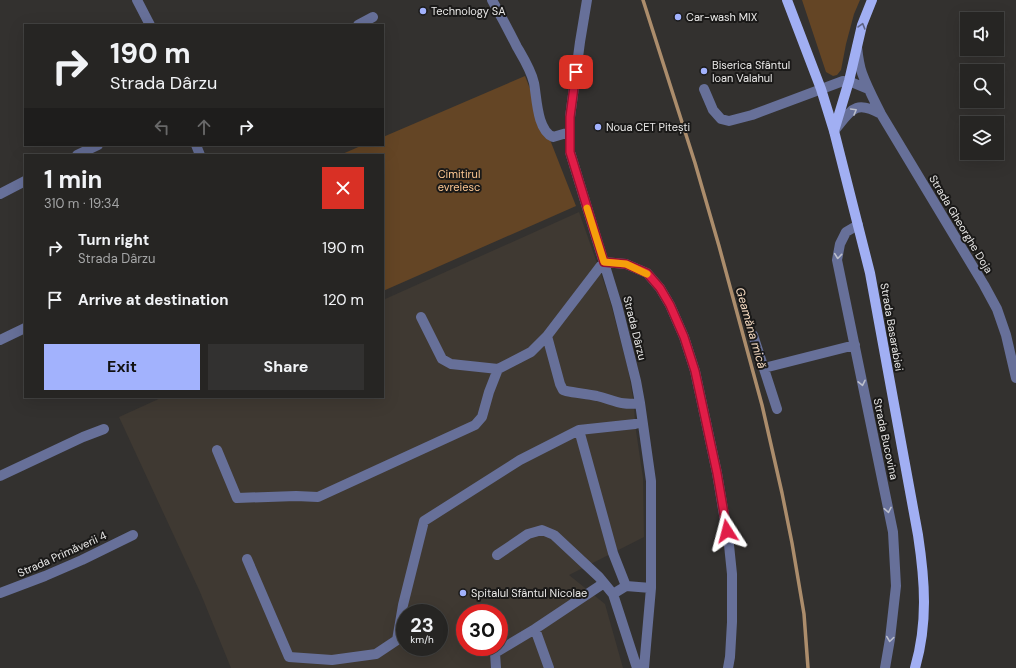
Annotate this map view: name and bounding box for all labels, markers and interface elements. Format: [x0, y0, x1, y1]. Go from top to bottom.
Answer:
place label: Technology SA [431, 4, 506, 18]
marker: Technology SA [418, 6, 428, 16]
place label: Car-wash MIX [686, 10, 758, 24]
marker: Car-wash MIX [673, 12, 683, 22]
map controls [960, 12, 1004, 160]
button: sound [960, 12, 1004, 56]
one-way arrow [857, 23, 866, 30]
text: 190 m [110, 35, 191, 72]
icon: right [44, 40, 96, 92]
pin [559, 55, 593, 89]
place label: Biserica Sfântul Ioan Valahul [712, 58, 790, 85]
icon: arrive [565, 61, 587, 83]
button: search [960, 64, 1004, 108]
marker: Biserica Sfântul Ioan Valahul [699, 66, 709, 76]
text: Strada Dârzu [110, 71, 217, 95]
one-way arrow [850, 108, 857, 115]
icon: left [151, 116, 173, 138]
icon: ahead [193, 116, 215, 138]
icon: right [235, 116, 257, 138]
button: layers [960, 116, 1004, 160]
place label: Noua CET Pitești [606, 120, 690, 134]
marker: Noua CET Pitești [593, 122, 603, 132]
text: 1 min [44, 164, 102, 195]
button: close [322, 167, 364, 209]
park label: Cimitirul evreiesc [438, 167, 480, 194]
street label: Strada Gheorghe Doja [926, 172, 996, 276]
text: 310 m · 19:34 [44, 195, 119, 212]
text: Turn right [78, 230, 149, 250]
icon: right [44, 237, 66, 259]
text: 190 m [322, 238, 364, 258]
text: Strada Dârzu [78, 250, 155, 267]
one-way arrow [834, 252, 843, 259]
street label: Strada Basarabiei [877, 282, 907, 372]
water label: Geamăna mică [732, 286, 770, 371]
icon: arrive [44, 289, 66, 311]
text: Arrive at destination [78, 290, 229, 310]
text: 120 m [323, 290, 364, 310]
street label: Strada Dârzu [620, 295, 650, 361]
button: Exit [44, 344, 200, 390]
button: Share [208, 344, 364, 390]
one-way arrow [858, 380, 866, 386]
street label: Strada Bucovina [871, 397, 901, 481]
one-way arrow [884, 507, 892, 513]
position arrow [706, 510, 748, 552]
street label: Strada Primăverii 4 [15, 528, 109, 580]
place label: Spitalul Sfântul Nicolae [471, 586, 587, 600]
marker: Spitalul Sfântul Nicolae [458, 588, 468, 598]
speed limit sign: 30 [456, 604, 508, 656]
text: 23 [410, 612, 434, 638]
text: km/h [410, 633, 434, 646]
one-way arrow [886, 636, 895, 642]

